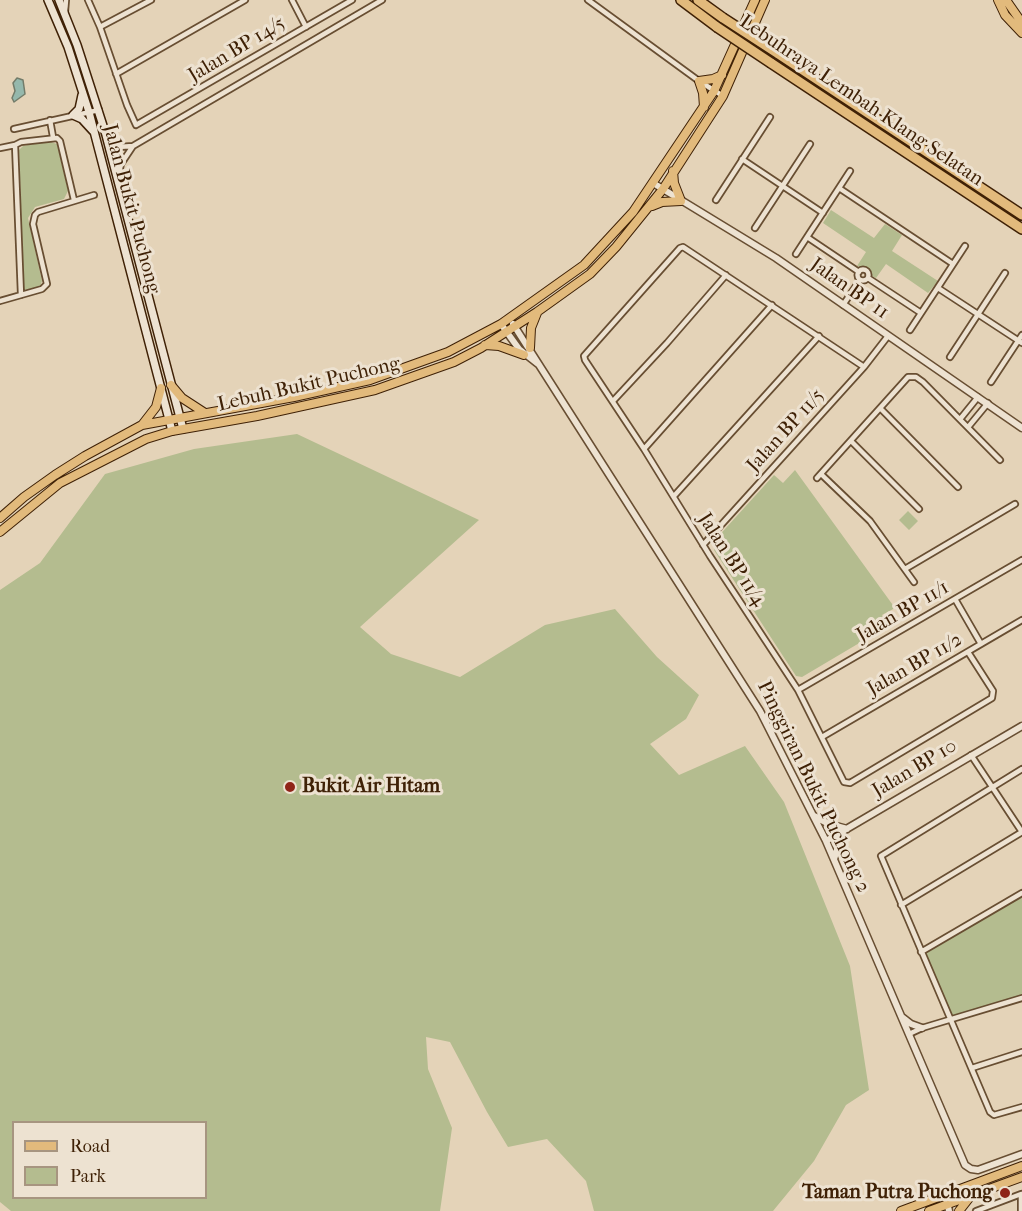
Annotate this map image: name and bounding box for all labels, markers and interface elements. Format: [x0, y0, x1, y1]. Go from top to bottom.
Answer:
street label: Lebuhraya Lembah Klang Selatan [735, 10, 987, 192]
street label: Jalan BP 14/5 [184, 12, 290, 88]
street label: Jalan Bukit Puchong [97, 122, 165, 296]
street label: Jalan BP 11 [805, 253, 893, 325]
street label: Lebuh Bukit Puchong [215, 352, 403, 418]
street label: Jalan BP 11/5 [742, 384, 830, 478]
street label: Jalan BP 11/4 [692, 509, 770, 611]
street label: Jalan BP 11/1 [853, 576, 953, 648]
street label: Jalan BP 11/2 [863, 628, 967, 702]
street label: Pinggiran Bukit Puchong 2 [751, 677, 875, 897]
street label: Jalan BP 10 [868, 734, 962, 804]
place label: Bukit Air Hitam [302, 775, 440, 799]
marker: Bukit Air Hitam [283, 780, 297, 794]
legend [12, 1121, 207, 1199]
text: Road [70, 1136, 110, 1157]
text: Park [70, 1166, 106, 1187]
place label: Taman Putra Puchong [802, 1181, 993, 1205]
marker: Taman Putra Puchong [998, 1186, 1012, 1200]

